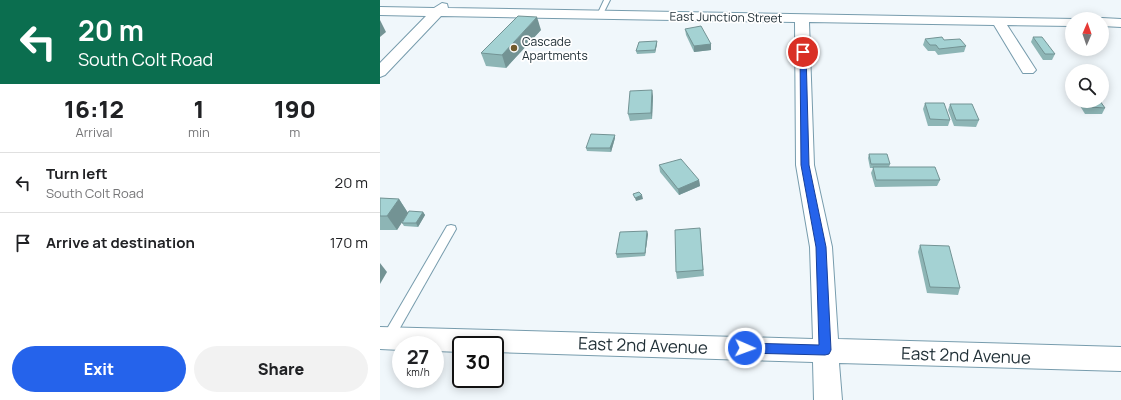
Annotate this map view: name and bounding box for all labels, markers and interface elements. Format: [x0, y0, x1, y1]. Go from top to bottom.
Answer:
street label: East Junction Street [669, 8, 783, 26]
text: 20 m [78, 11, 144, 49]
north arrow [1065, 12, 1109, 56]
map controls [1065, 12, 1109, 108]
icon: left [12, 16, 64, 68]
place label: Cascade Apartments [522, 33, 588, 64]
pin [786, 35, 820, 69]
icon: arrive [792, 41, 814, 63]
marker: Cascade Apartments [509, 43, 519, 53]
text: South Colt Road [78, 47, 213, 71]
button: search [1065, 64, 1109, 108]
text: 16:12 [64, 92, 124, 125]
text: 1 [193, 92, 204, 125]
text: 190 [274, 92, 316, 125]
text: Arrival [75, 123, 113, 141]
text: min [188, 123, 210, 141]
text: m [289, 123, 300, 141]
text: Turn left [46, 163, 108, 184]
icon: left [12, 172, 34, 194]
text: 20 m [335, 172, 368, 193]
text: South Colt Road [46, 184, 144, 202]
icon: arrive [12, 232, 34, 254]
text: Arrive at destination [46, 232, 195, 253]
text: 170 m [330, 232, 368, 253]
position arrow [724, 327, 766, 369]
street label: East 2nd Avenue [578, 331, 708, 359]
speed limit sign: 30 [452, 336, 504, 388]
street label: East 2nd Avenue [901, 341, 1031, 369]
text: 27 [407, 343, 429, 370]
button: Exit [12, 346, 186, 392]
button: Share [194, 346, 368, 392]
text: km/h [406, 365, 430, 379]

